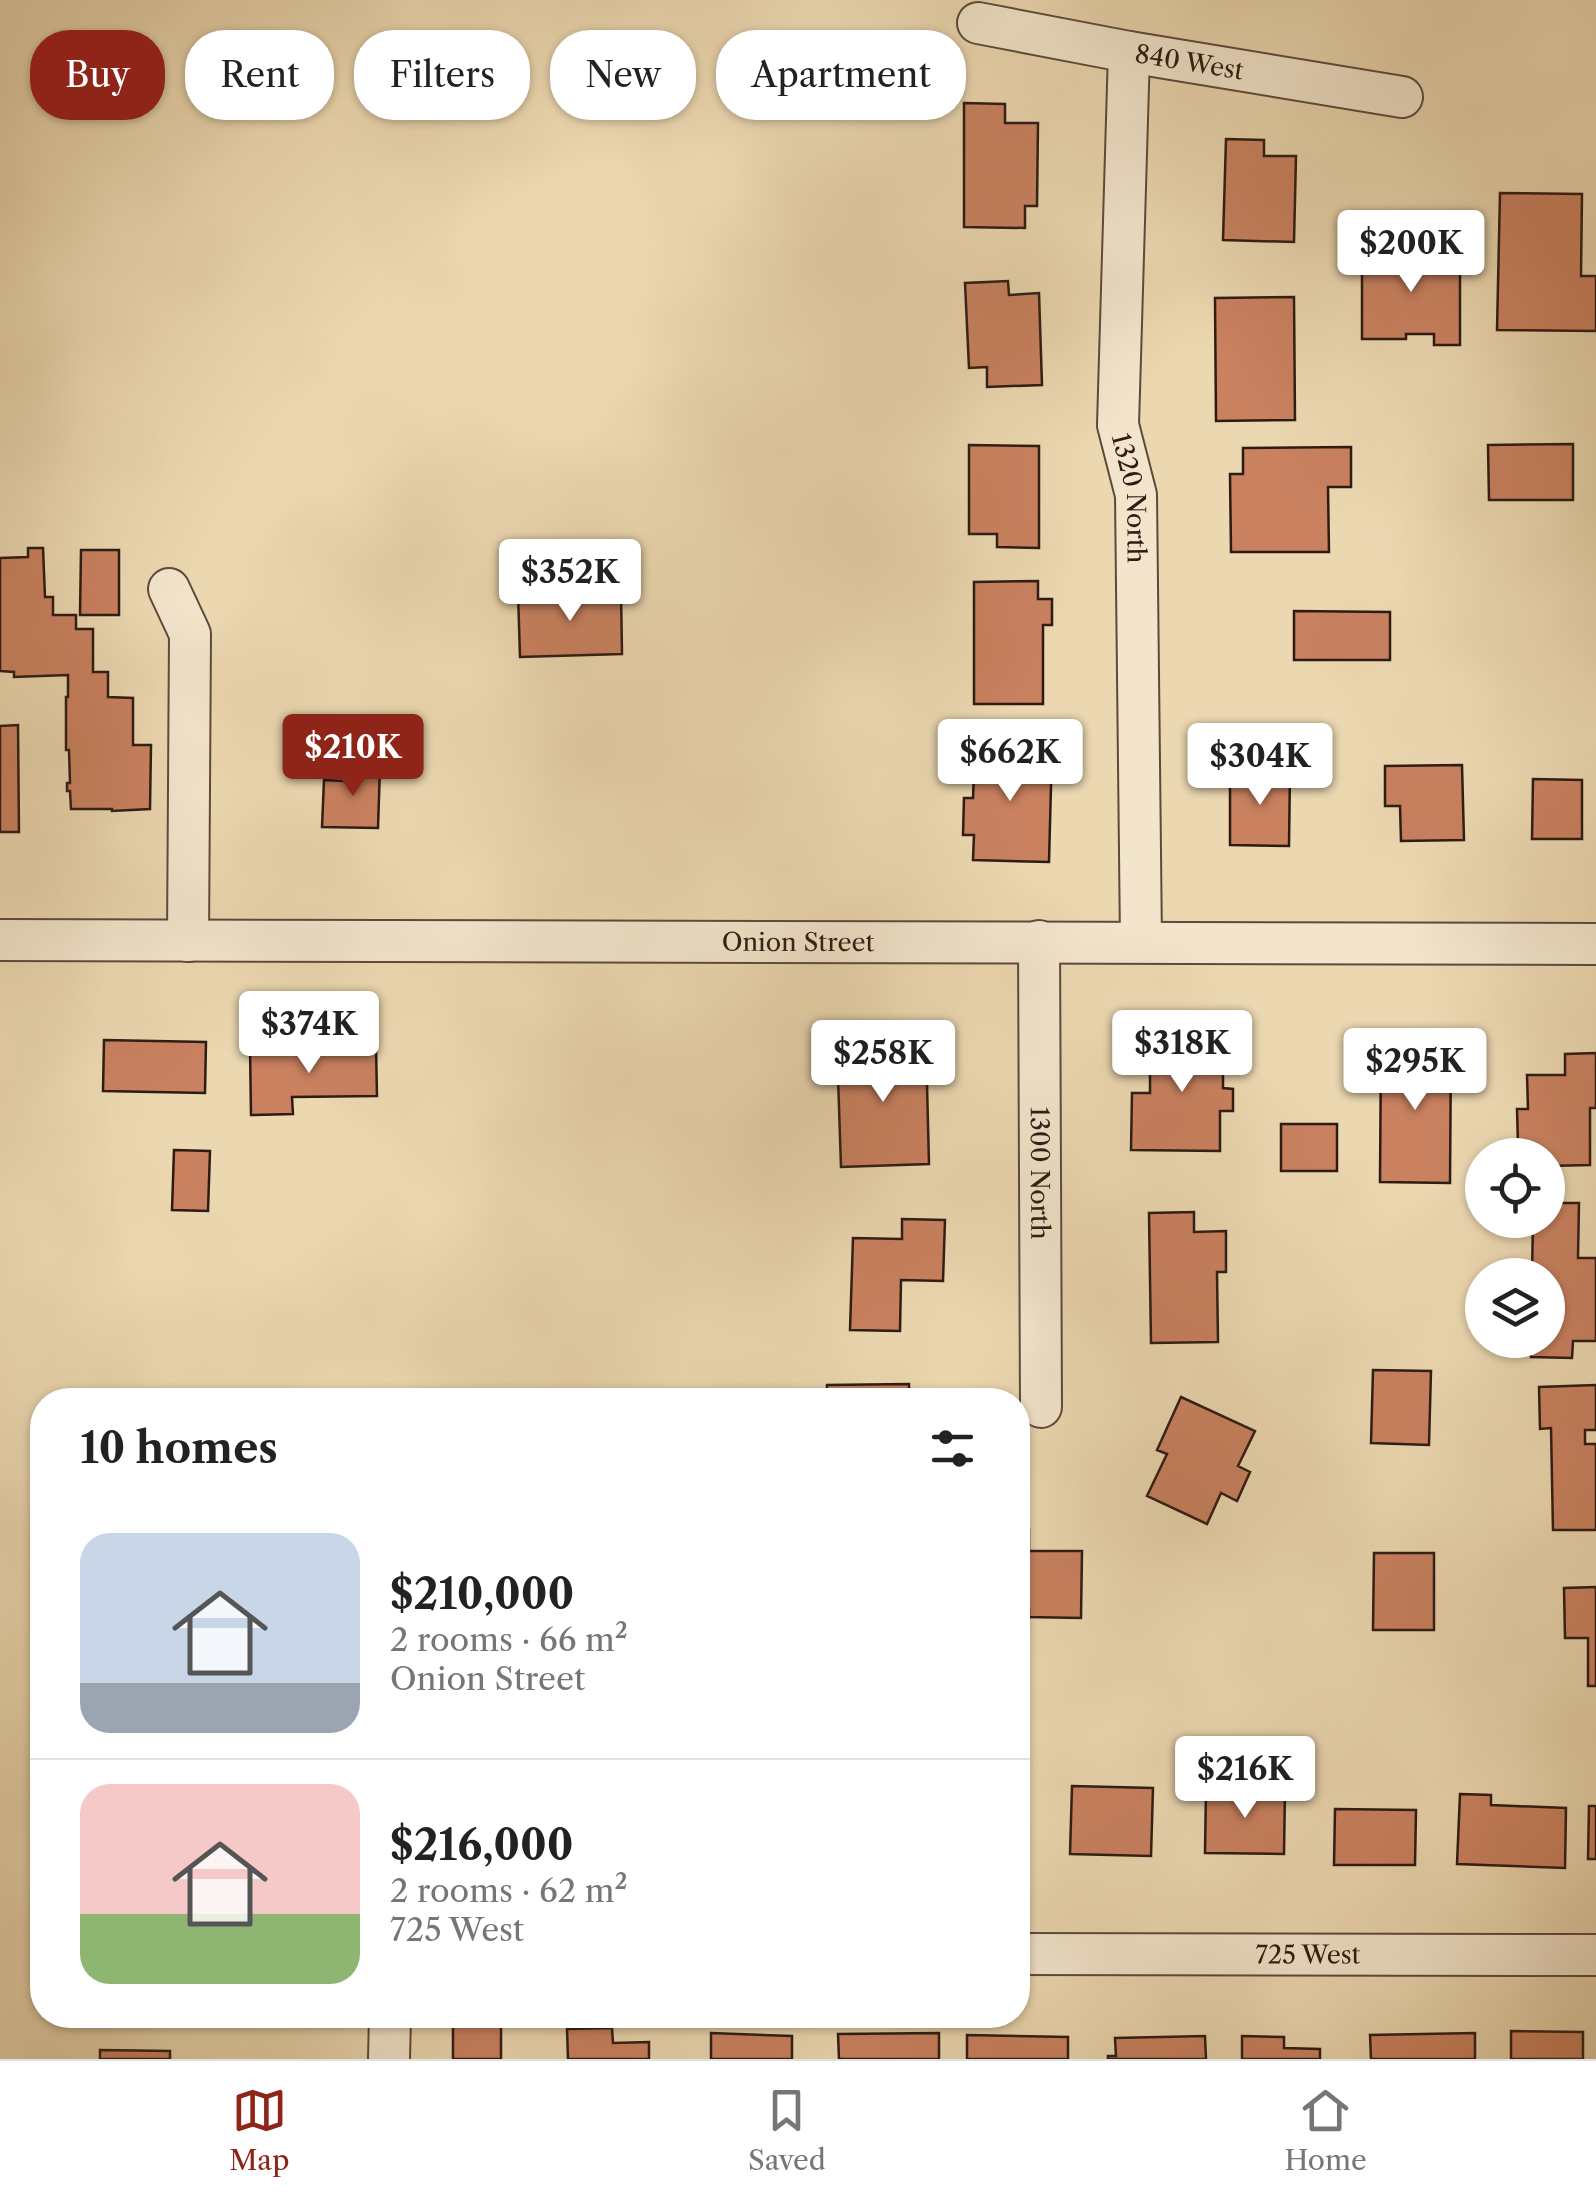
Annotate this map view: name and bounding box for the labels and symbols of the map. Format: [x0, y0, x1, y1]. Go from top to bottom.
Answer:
street label: 840 West [1133, 38, 1246, 86]
pin: $200K [1341, 210, 1481, 295]
street label: 1320 North [1105, 430, 1152, 564]
pin: $352K [500, 539, 640, 624]
pin: $210K [283, 714, 423, 799]
pin: $662K [940, 719, 1080, 804]
pin: $304K [1190, 723, 1330, 808]
street label: Onion Street [722, 926, 875, 958]
pin: $374K [239, 991, 379, 1076]
pin: $318K [1112, 1010, 1252, 1095]
pin: $258K [813, 1020, 953, 1105]
pin: $295K [1345, 1028, 1485, 1113]
street label: 1300 North [1024, 1106, 1056, 1240]
pin: $216K [1175, 1736, 1315, 1821]
street label: 725 West [1256, 1939, 1361, 1970]

